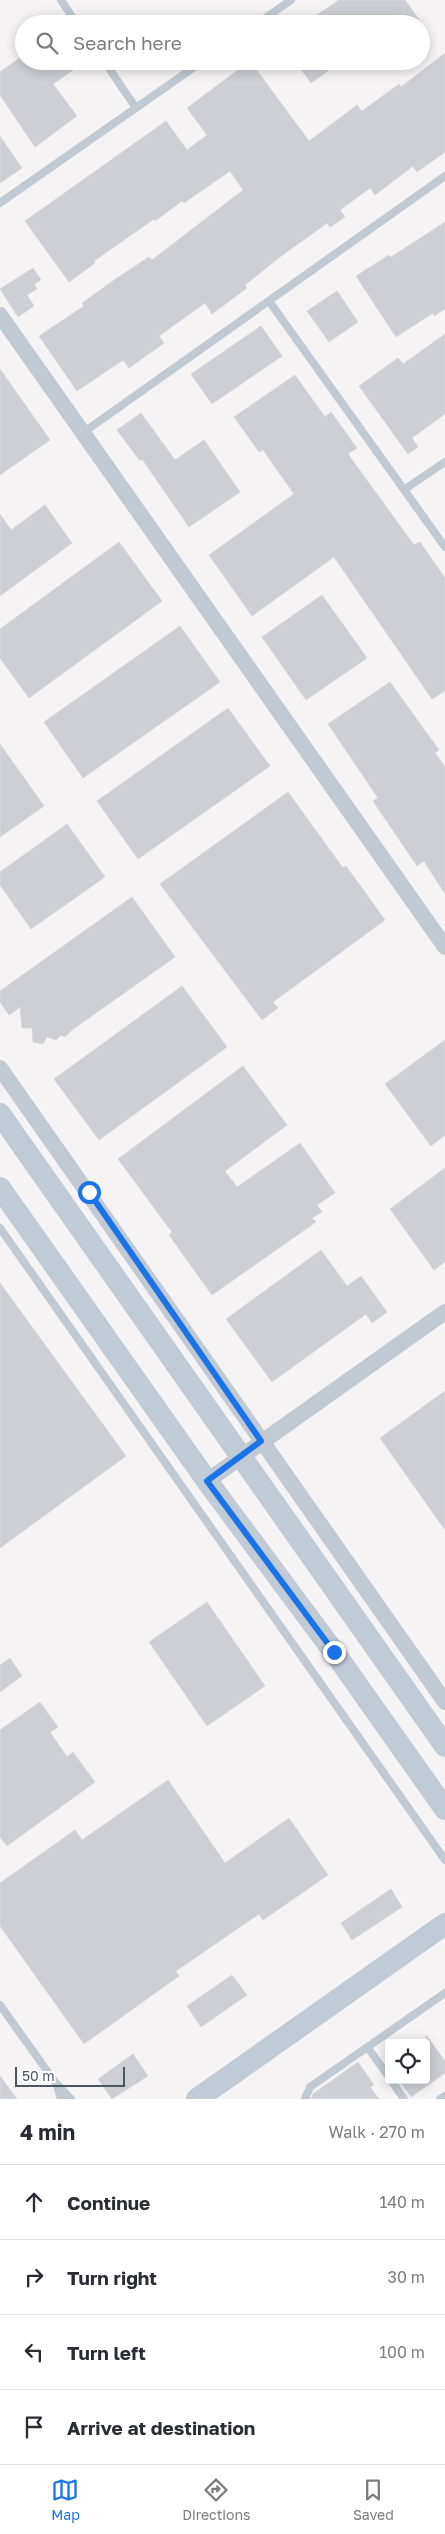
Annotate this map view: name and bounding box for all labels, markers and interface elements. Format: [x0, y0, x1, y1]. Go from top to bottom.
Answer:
search box [15, 15, 430, 70]
icon: search [33, 29, 61, 57]
text: Search here [73, 31, 182, 54]
route start [78, 1181, 101, 1204]
route end [323, 1641, 346, 1664]
map controls [385, 2039, 430, 2084]
button: locate [385, 2039, 430, 2084]
scale bar [15, 2064, 125, 2087]
text: 50 m [22, 2067, 55, 2084]
text: 4 min [20, 2119, 75, 2145]
text: Walk · 270 m [328, 2122, 425, 2142]
icon: ahead [20, 2188, 48, 2216]
text: Continue [67, 2191, 150, 2214]
text: 140 m [379, 2192, 425, 2212]
icon: right [20, 2263, 48, 2291]
text: Turn right [67, 2266, 157, 2289]
text: 30 m [388, 2267, 425, 2287]
icon: left [20, 2338, 48, 2366]
text: Turn left [67, 2341, 146, 2364]
text: 100 m [379, 2342, 425, 2362]
icon: arrive [20, 2413, 48, 2441]
text: Arrive at destination [67, 2416, 255, 2439]
tab: Map [51, 2476, 80, 2523]
tab: Directions [182, 2476, 251, 2523]
tab: Saved [353, 2476, 394, 2523]

